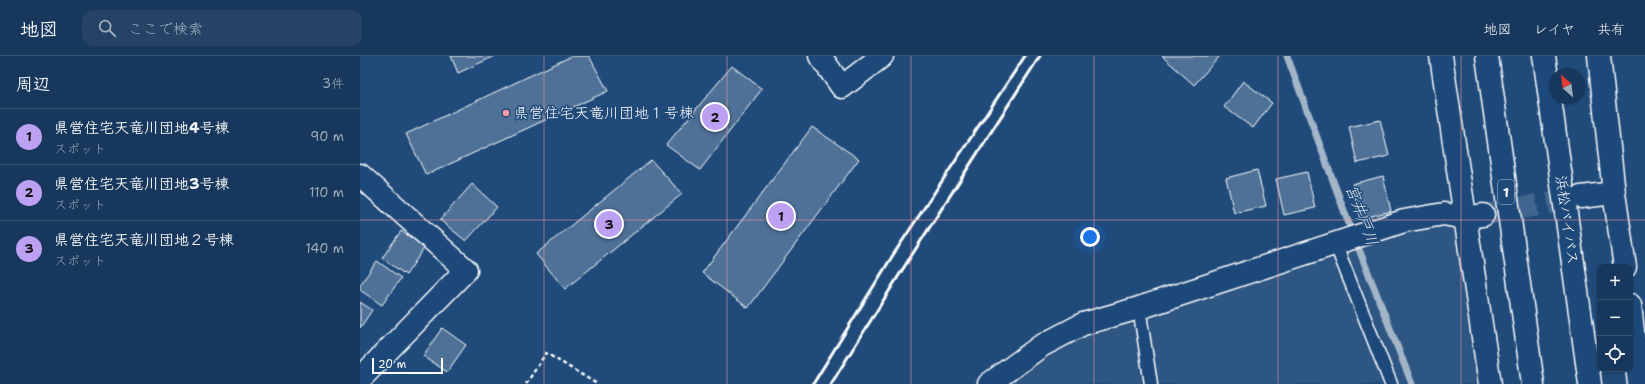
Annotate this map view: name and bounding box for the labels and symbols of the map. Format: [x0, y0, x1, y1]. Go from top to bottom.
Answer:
north arrow [1549, 68, 1585, 104]
pin: 2 [702, 102, 728, 132]
place label: 県営住宅天竜川団地１号棟 [514, 103, 694, 123]
marker: 県営住宅天竜川団地１号棟 [501, 108, 511, 118]
street label: 浜松バイパス [1551, 174, 1583, 266]
road number: 1 [1498, 180, 1514, 204]
water label: 宮井戸川 [1341, 181, 1383, 249]
pin: 1 [768, 201, 794, 231]
pin: 3 [596, 209, 622, 239]
your location [1080, 227, 1100, 247]
scale bar [372, 356, 443, 375]

